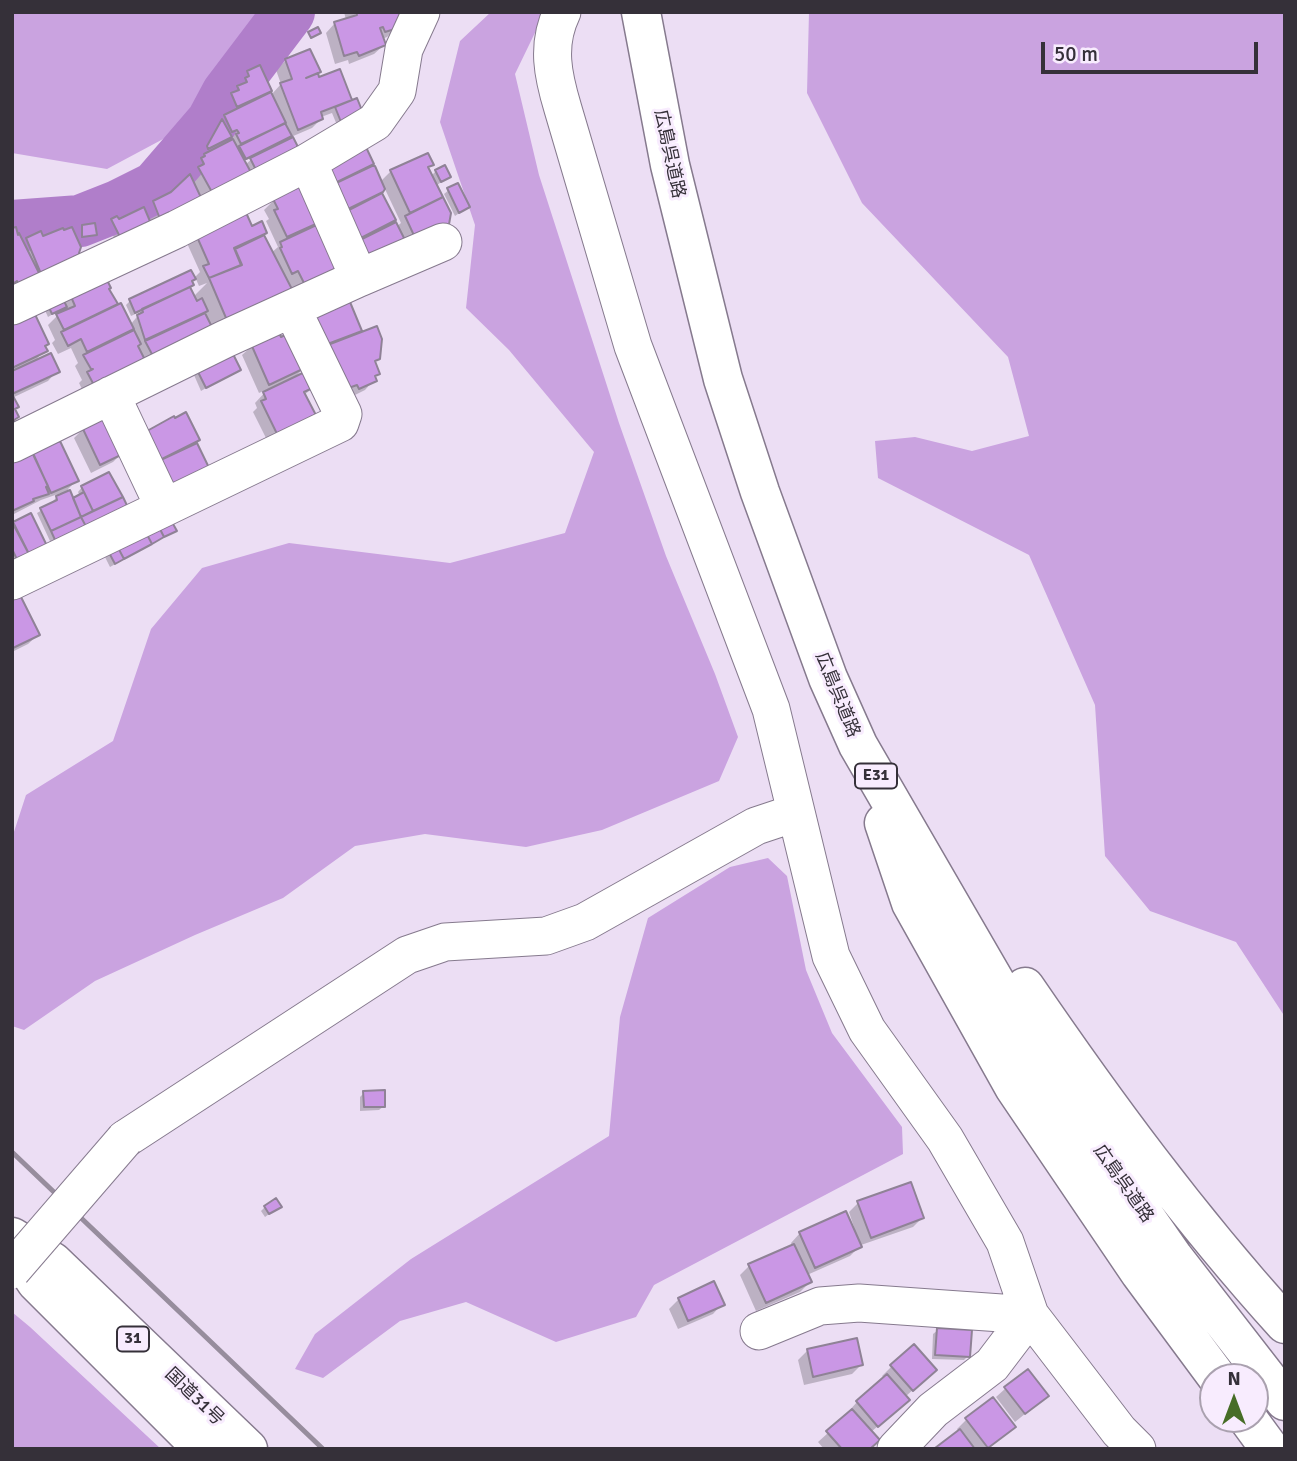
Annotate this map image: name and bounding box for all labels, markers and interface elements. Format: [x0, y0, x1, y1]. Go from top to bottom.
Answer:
scale bar [1045, 28, 1262, 72]
text: 50 m [1054, 41, 1098, 67]
street label: 広島呉道路 [649, 108, 689, 200]
street label: 広島呉道路 [810, 649, 864, 741]
road number: E31 [855, 764, 897, 789]
street label: 広島呉道路 [1088, 1141, 1158, 1227]
road number: 31 [117, 1326, 149, 1352]
north arrow [1199, 1363, 1269, 1433]
street label: 国道31号 [160, 1364, 228, 1430]
text: N [1227, 1367, 1241, 1391]

